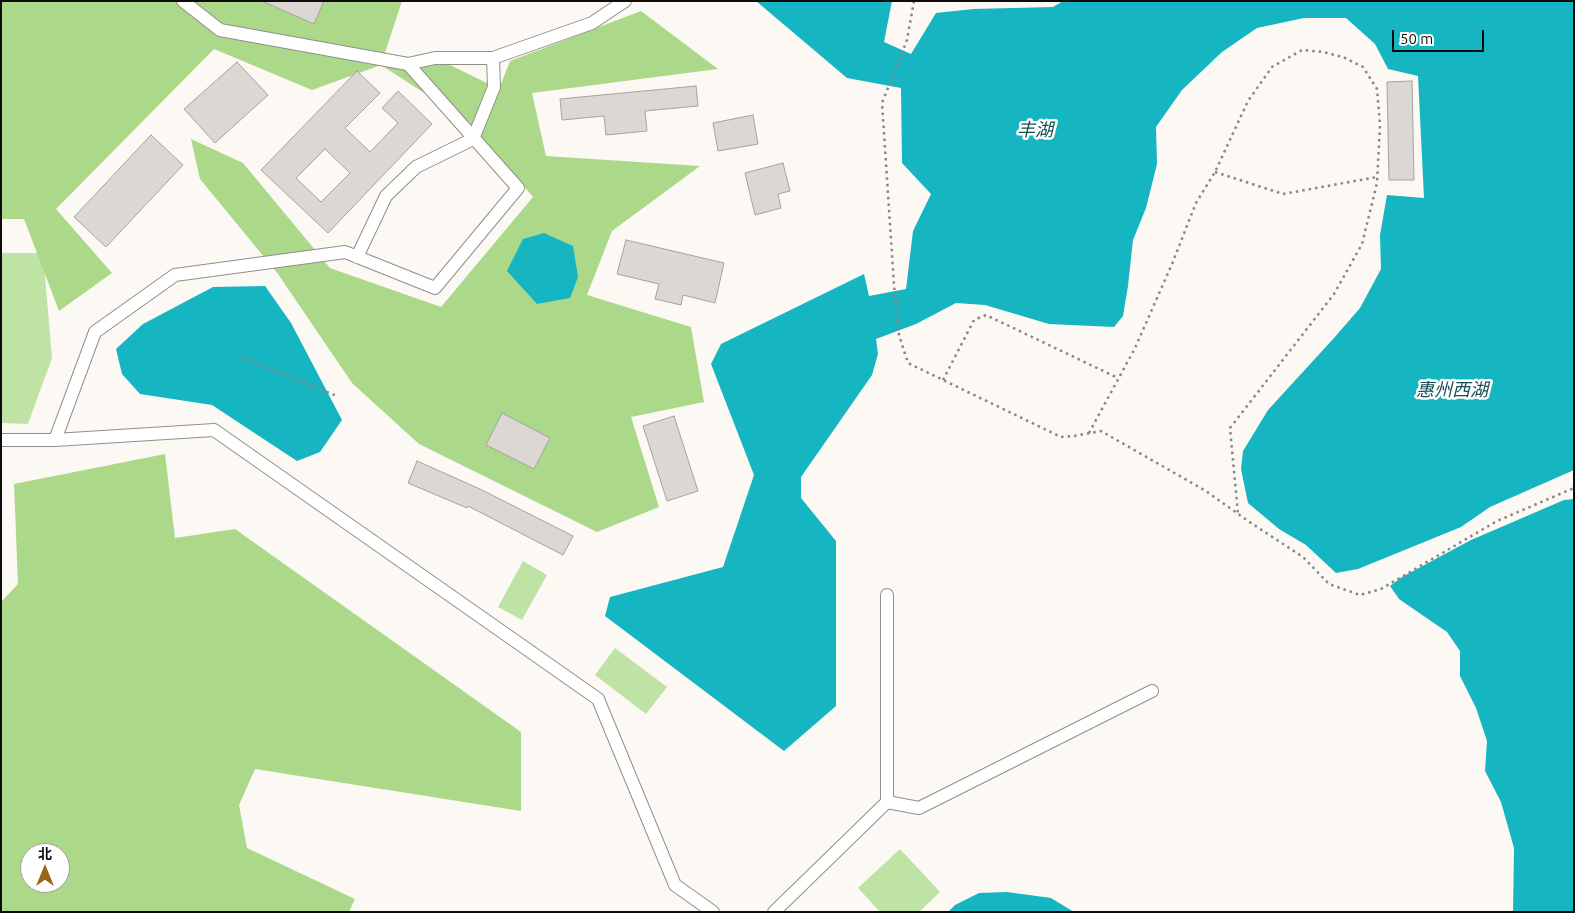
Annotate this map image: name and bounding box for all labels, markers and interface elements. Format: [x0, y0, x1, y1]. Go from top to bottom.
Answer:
scale bar [1395, 20, 1488, 52]
text: 50 m [1400, 30, 1433, 47]
water label: 丰湖 [1017, 119, 1053, 141]
water label: 惠州西湖 [1416, 379, 1488, 401]
north arrow [20, 843, 70, 893]
text: 北 [38, 846, 52, 862]

